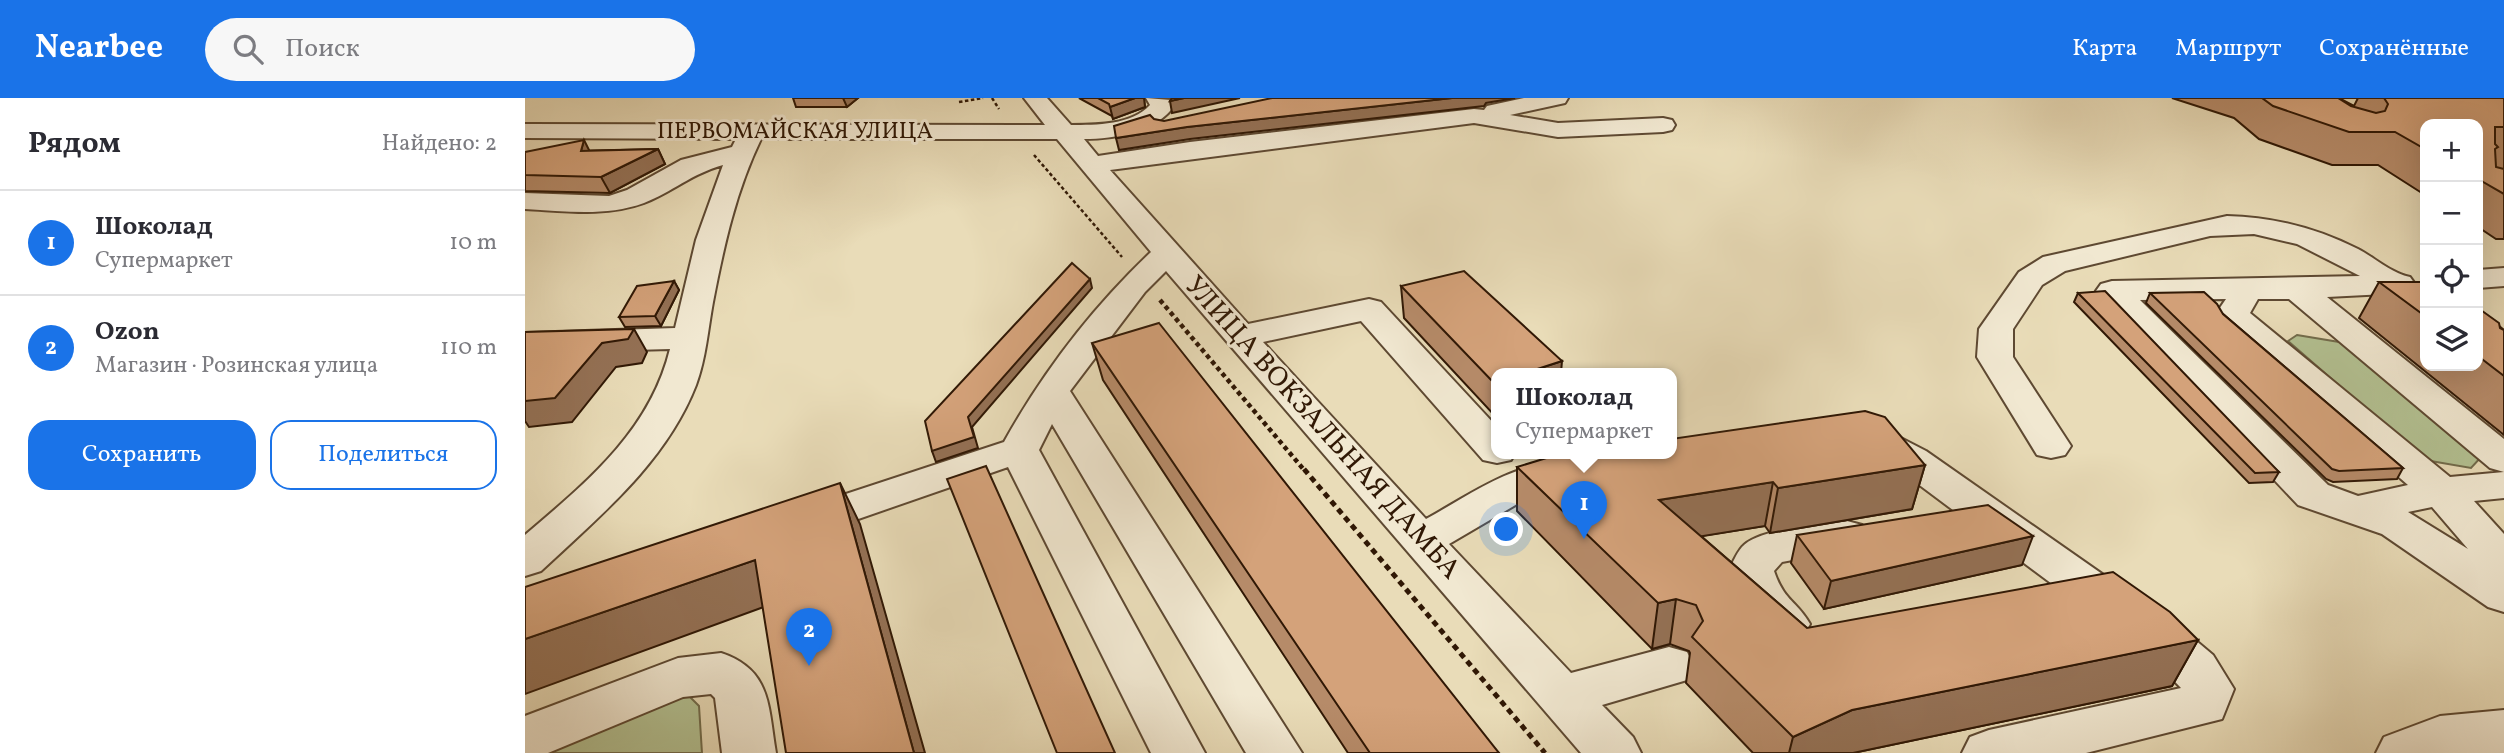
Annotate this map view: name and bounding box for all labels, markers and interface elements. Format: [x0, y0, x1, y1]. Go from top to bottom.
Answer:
search box [205, 18, 695, 81]
text: Nearbee [35, 26, 163, 72]
icon: search [229, 30, 267, 68]
text: Поиск [285, 31, 360, 67]
text: Карта [2072, 32, 2137, 66]
text: Маршрут [2175, 32, 2281, 66]
text: Сохранённые [2319, 32, 2469, 66]
street label: ПЕРВОМАЙСКАЯ УЛИЦА [657, 116, 933, 148]
map controls [2420, 119, 2483, 371]
button: + [2420, 119, 2483, 182]
text: Рядом [28, 123, 121, 165]
text: Найдено: 2 [382, 128, 497, 160]
button: − [2420, 182, 2483, 245]
text: Шоколад [95, 209, 213, 245]
text: 1 [46, 227, 56, 259]
text: 10 m [449, 227, 497, 259]
text: Супермаркет [95, 245, 233, 277]
button: locate [2420, 245, 2483, 308]
street label: УЛИЦА ВОКЗАЛЬНАЯ ДАМБА [1175, 268, 1469, 589]
button: layers [2420, 308, 2483, 371]
text: Ozon [95, 314, 160, 350]
text: 2 [45, 332, 57, 364]
text: 110 m [440, 332, 497, 364]
text: Магазин · Розинская улица [95, 350, 378, 382]
popup [1491, 368, 1677, 459]
text: Шоколад [1515, 380, 1633, 416]
text: Супермаркет [1515, 416, 1653, 448]
button: Сохранить [28, 420, 256, 490]
button: Поделиться [270, 420, 497, 490]
pin: 1 [1561, 481, 1607, 539]
your location [1489, 512, 1523, 546]
pin: 2 [786, 608, 832, 666]

